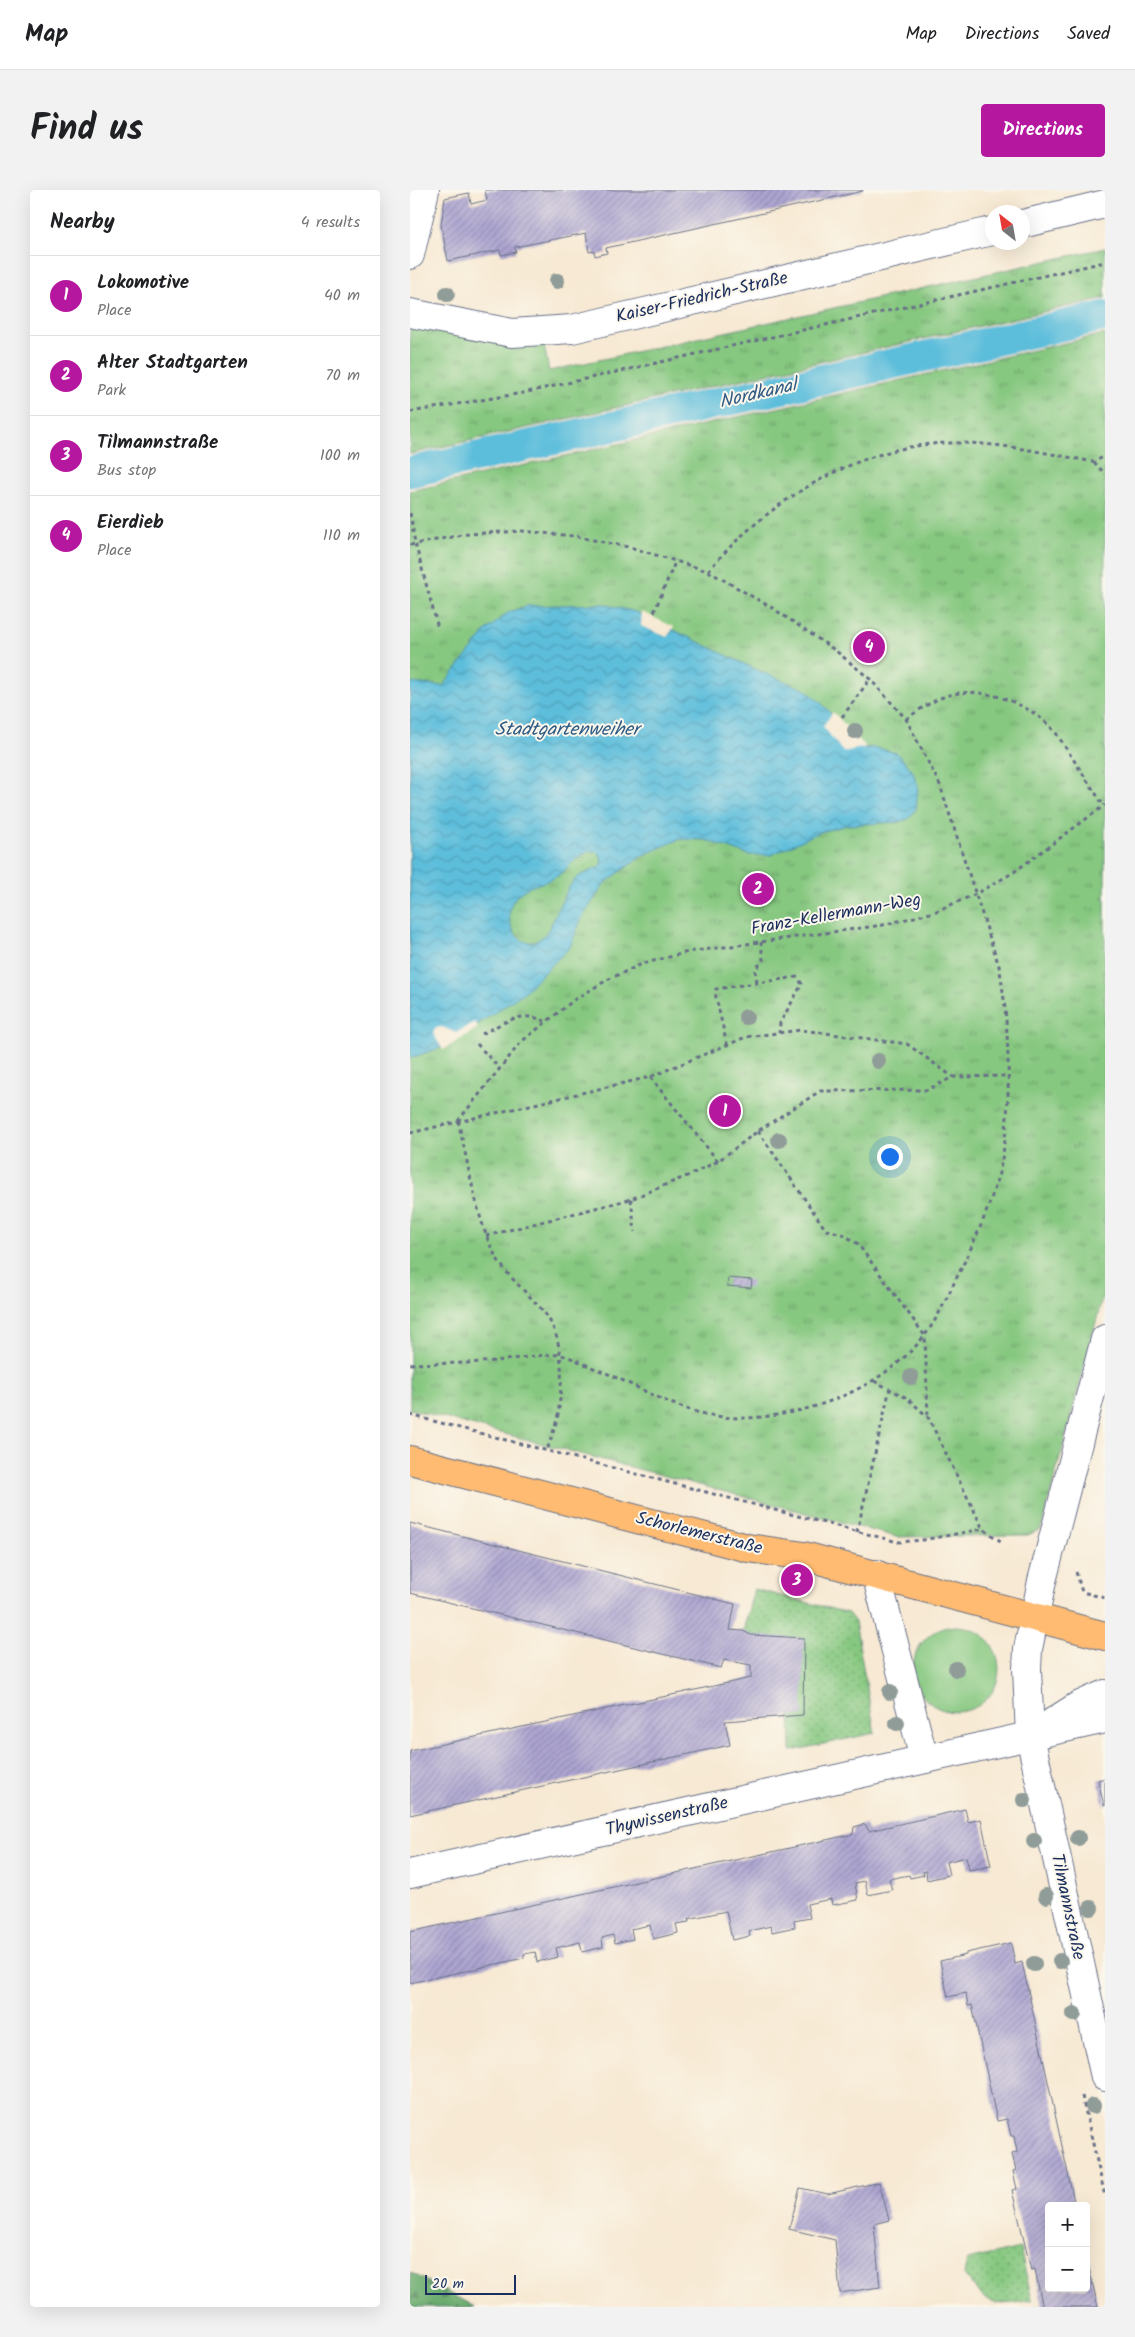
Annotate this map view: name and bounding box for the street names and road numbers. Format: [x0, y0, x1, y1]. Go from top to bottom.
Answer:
street label: Kaiser-Friedrich-Straße [613, 264, 791, 332]
street label: Franz-Kellermann-Weg [749, 886, 923, 944]
street label: Schorlemerstraße [632, 1504, 766, 1564]
street label: Thywissenstraße [603, 1789, 731, 1845]
street label: Tilmannstraße [1042, 1851, 1092, 1963]

